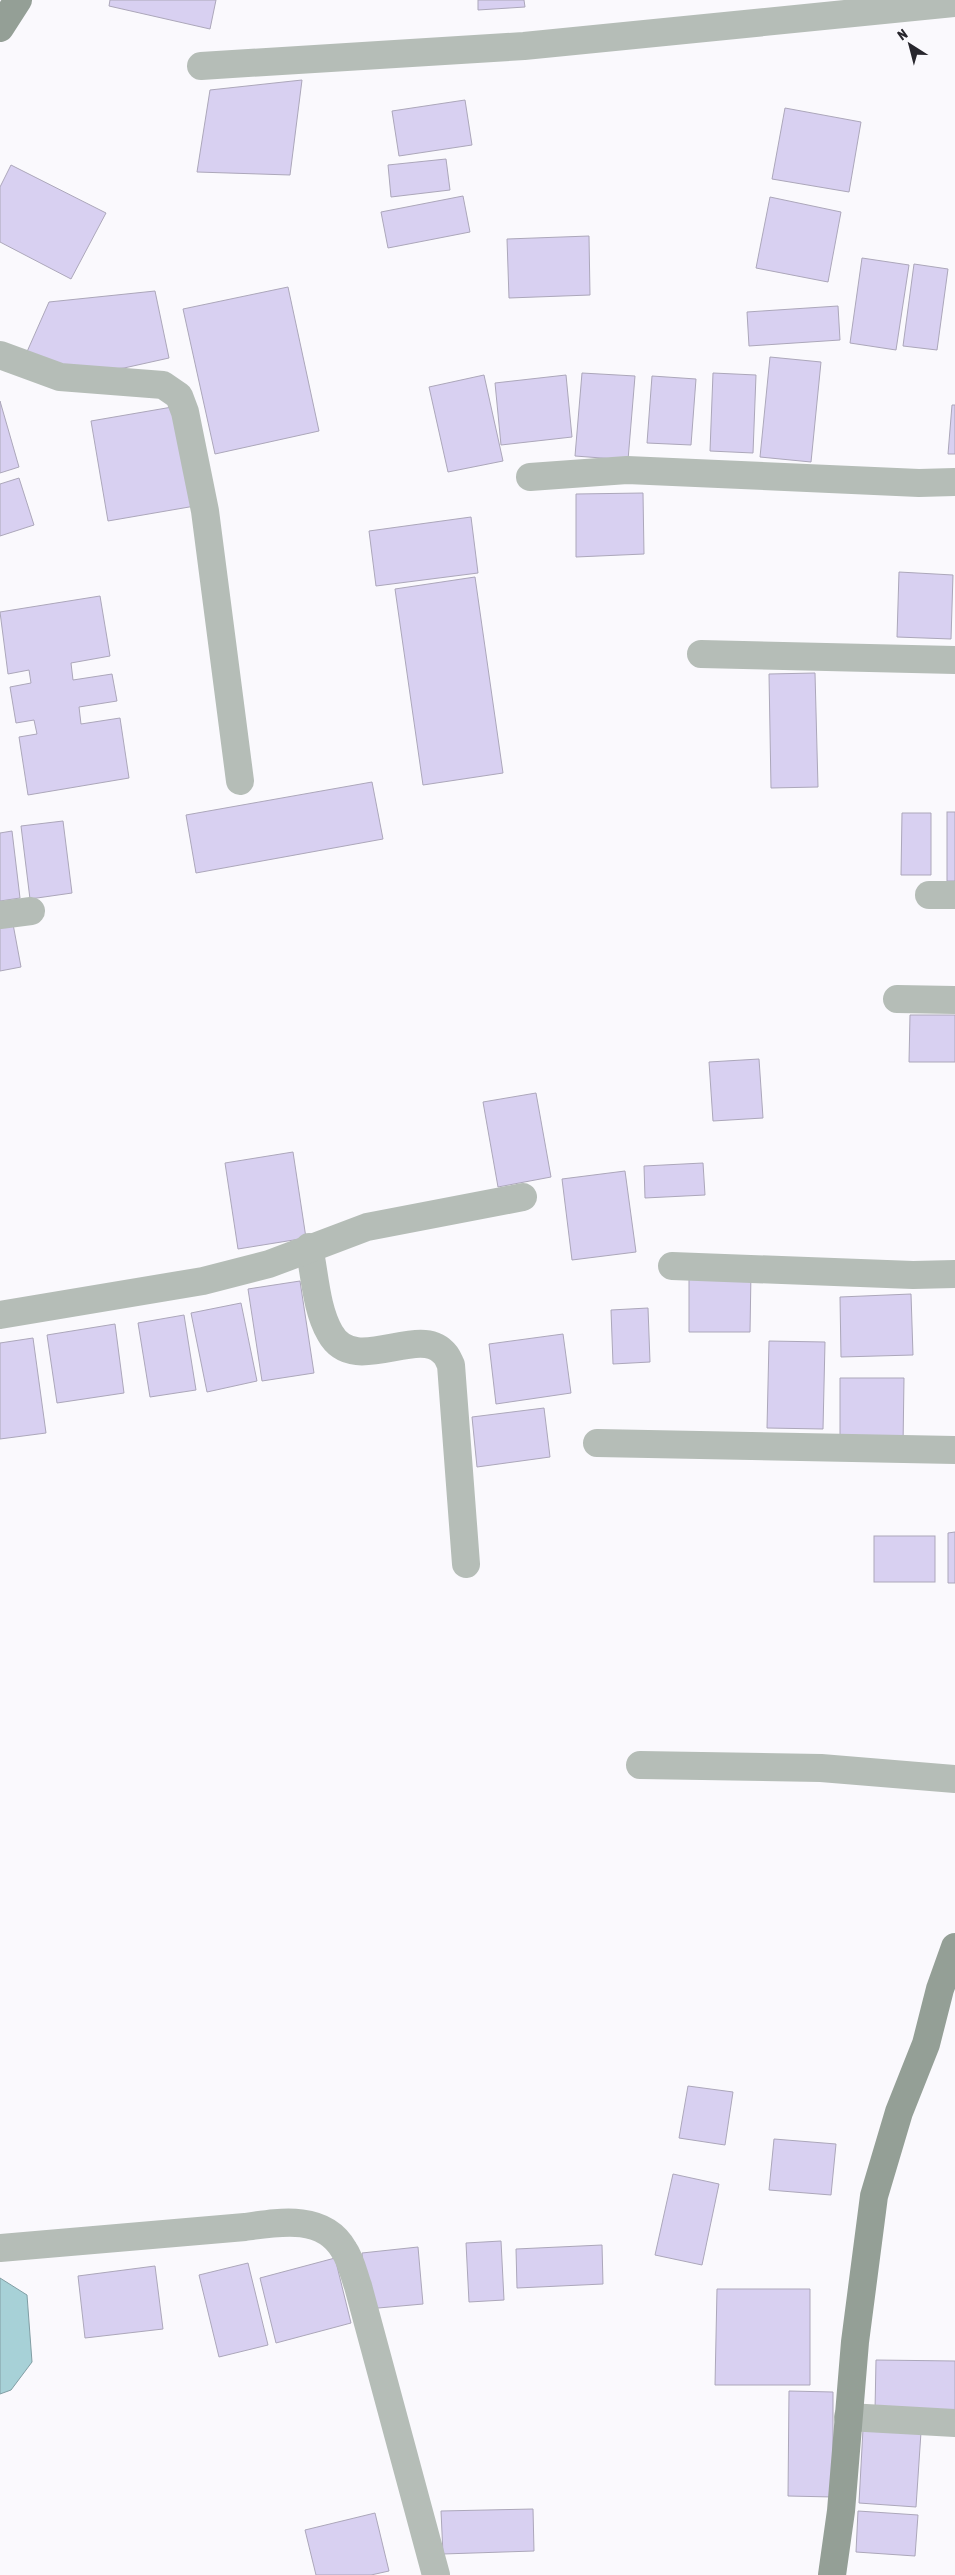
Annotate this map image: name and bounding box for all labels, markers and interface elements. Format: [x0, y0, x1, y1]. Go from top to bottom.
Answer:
north arrow [885, 20, 935, 70]
text: N [894, 26, 910, 43]

